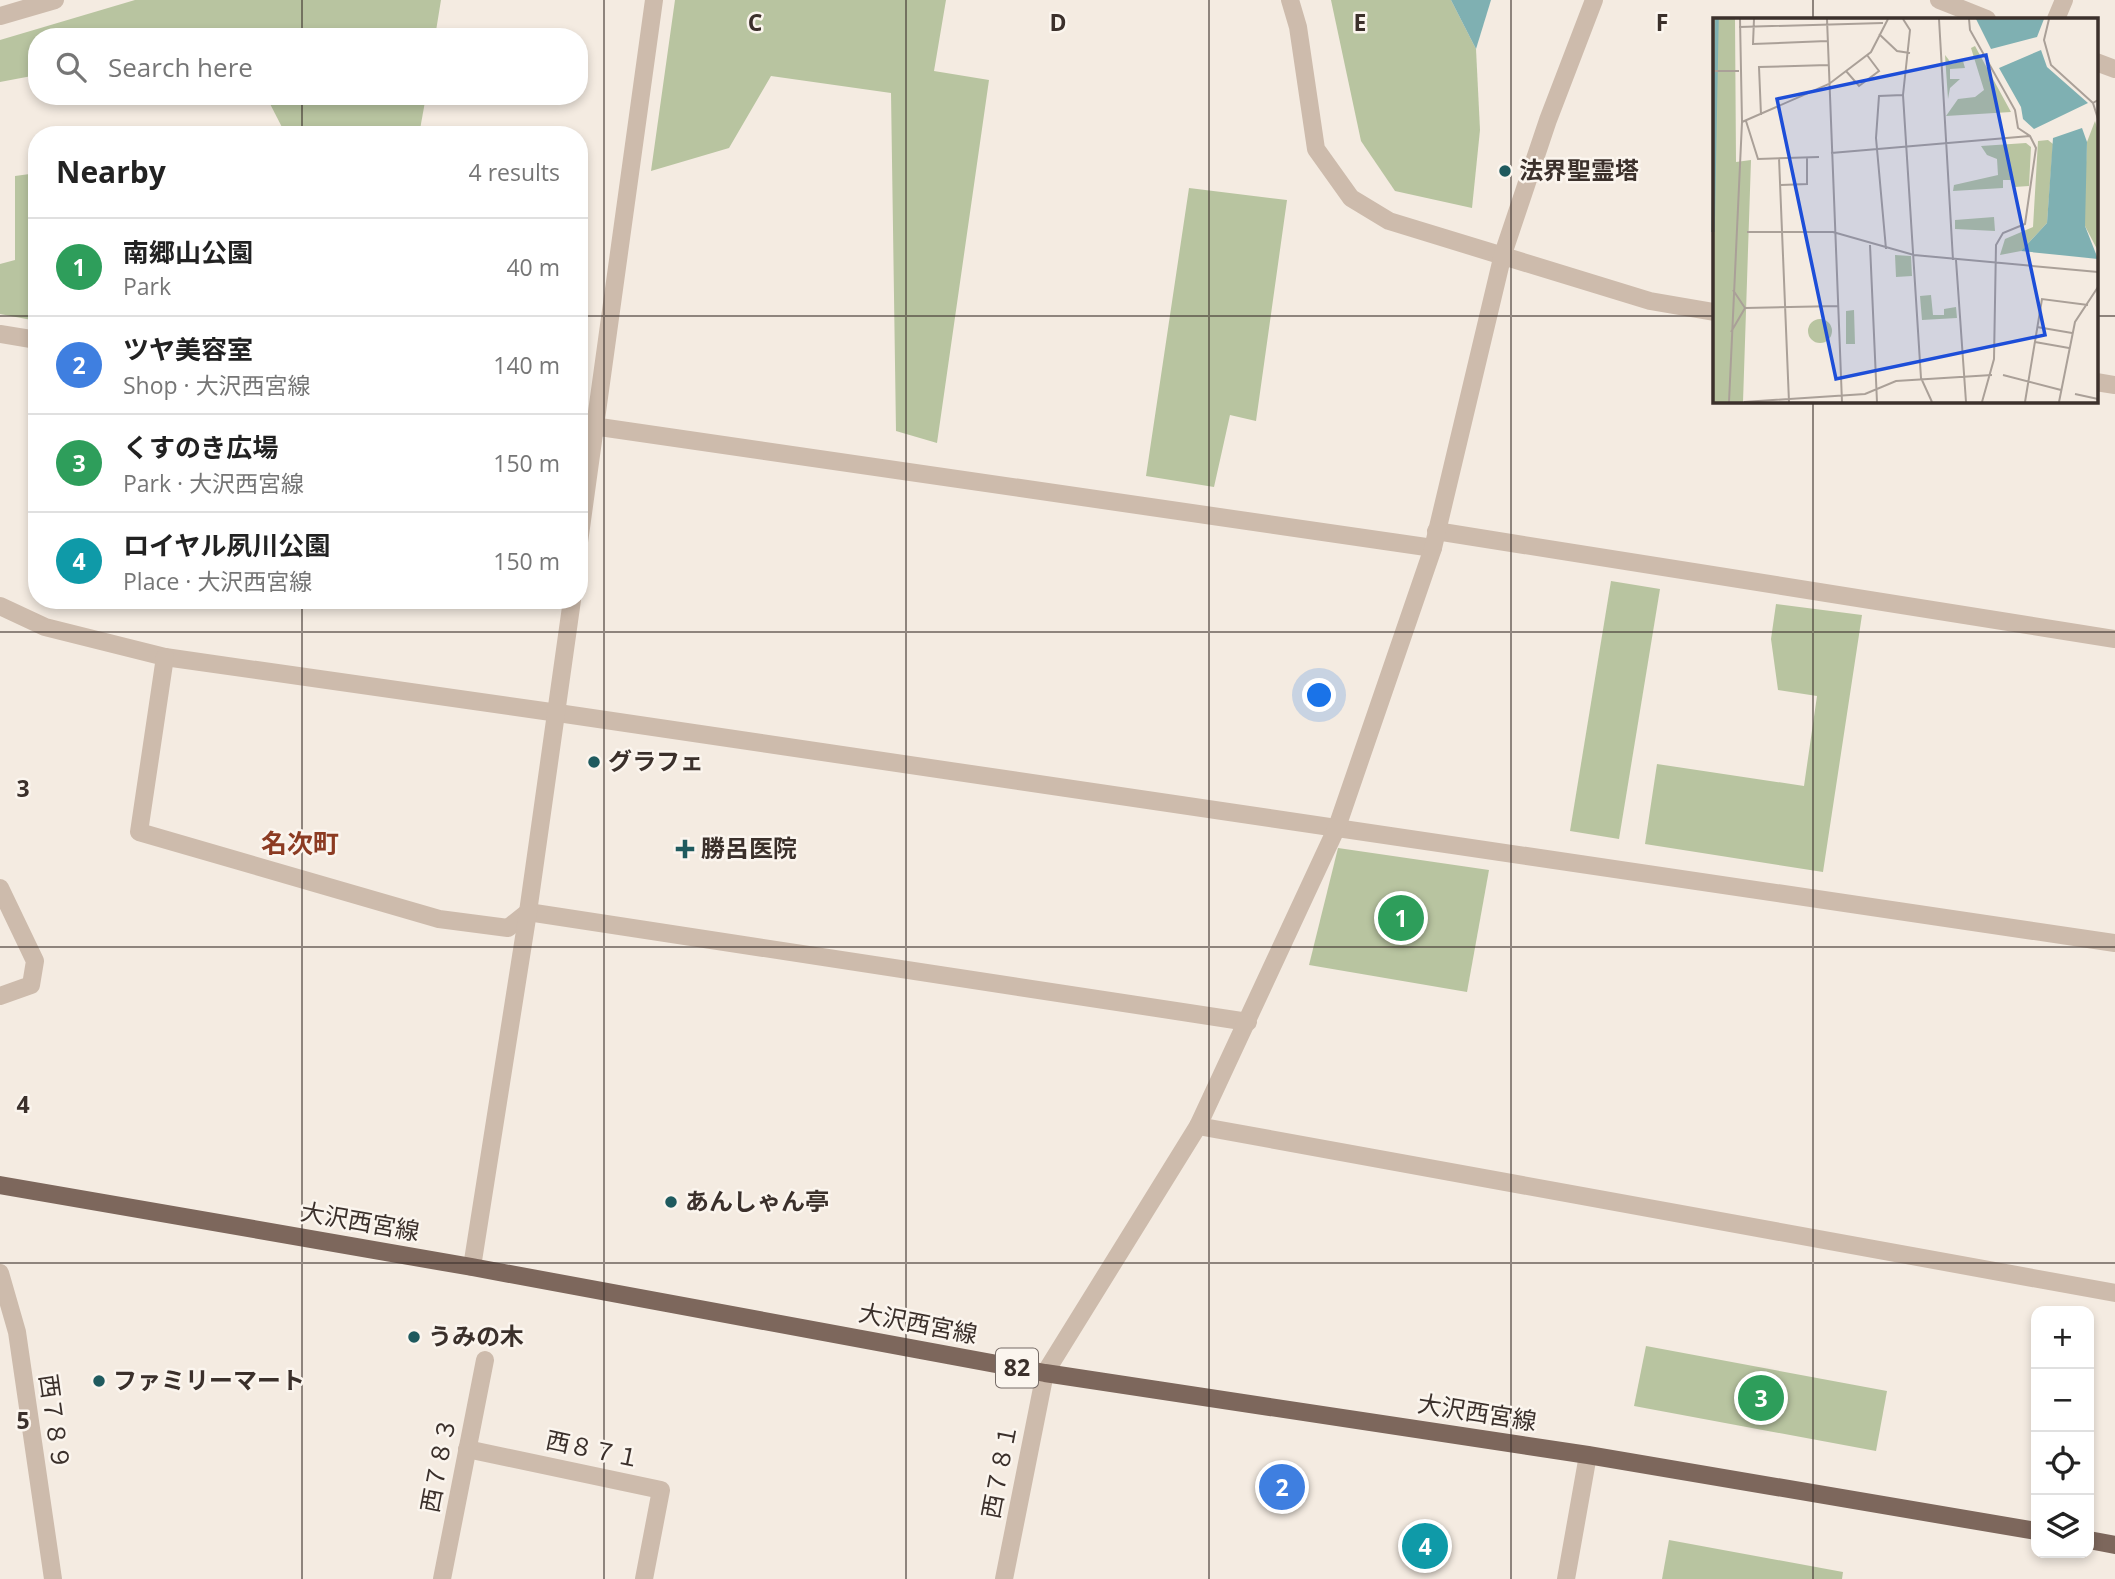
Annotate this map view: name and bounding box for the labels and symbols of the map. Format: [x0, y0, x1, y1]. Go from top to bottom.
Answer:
text: C [748, 6, 762, 38]
text: D [1049, 6, 1067, 38]
text: E [1354, 6, 1366, 38]
text: F [1656, 6, 1668, 38]
inset map [1713, 18, 2098, 402]
place label: 法界聖霊塔 [1519, 153, 1639, 186]
marker: 法界聖霊塔 [1497, 163, 1513, 179]
your location [1302, 678, 1336, 712]
place label: グラフェ [608, 744, 704, 777]
marker: グラフェ [586, 754, 602, 770]
text: 3 [16, 772, 30, 804]
district label: 名次町 [261, 825, 339, 861]
place label: 勝呂医院 [701, 831, 797, 864]
marker: 勝呂医院 [675, 839, 695, 859]
pin: 1 [1378, 892, 1424, 944]
text: 4 [16, 1088, 30, 1120]
place label: あんしゃん亭 [685, 1184, 829, 1217]
street label: 大沢西宮線 [298, 1194, 422, 1247]
marker: あんしゃん亭 [663, 1194, 679, 1210]
street label: 大沢西宮線 [856, 1295, 980, 1350]
place label: うみの木 [428, 1319, 524, 1352]
marker: うみの木 [406, 1329, 422, 1345]
road number: 82 [996, 1348, 1038, 1387]
place label: ファミリーマート [113, 1363, 305, 1396]
street label: 西７８９ [32, 1372, 79, 1472]
pin: 3 [1738, 1372, 1784, 1424]
marker: ファミリーマート [91, 1373, 107, 1389]
street label: 大沢西宮線 [1415, 1386, 1539, 1437]
text: 5 [16, 1404, 30, 1436]
street label: 西７８３ [412, 1414, 463, 1515]
street label: 西７８１ [973, 1420, 1024, 1521]
street label: 西８７１ [543, 1422, 644, 1475]
pin: 2 [1259, 1461, 1305, 1513]
pin: 4 [1402, 1520, 1448, 1572]

